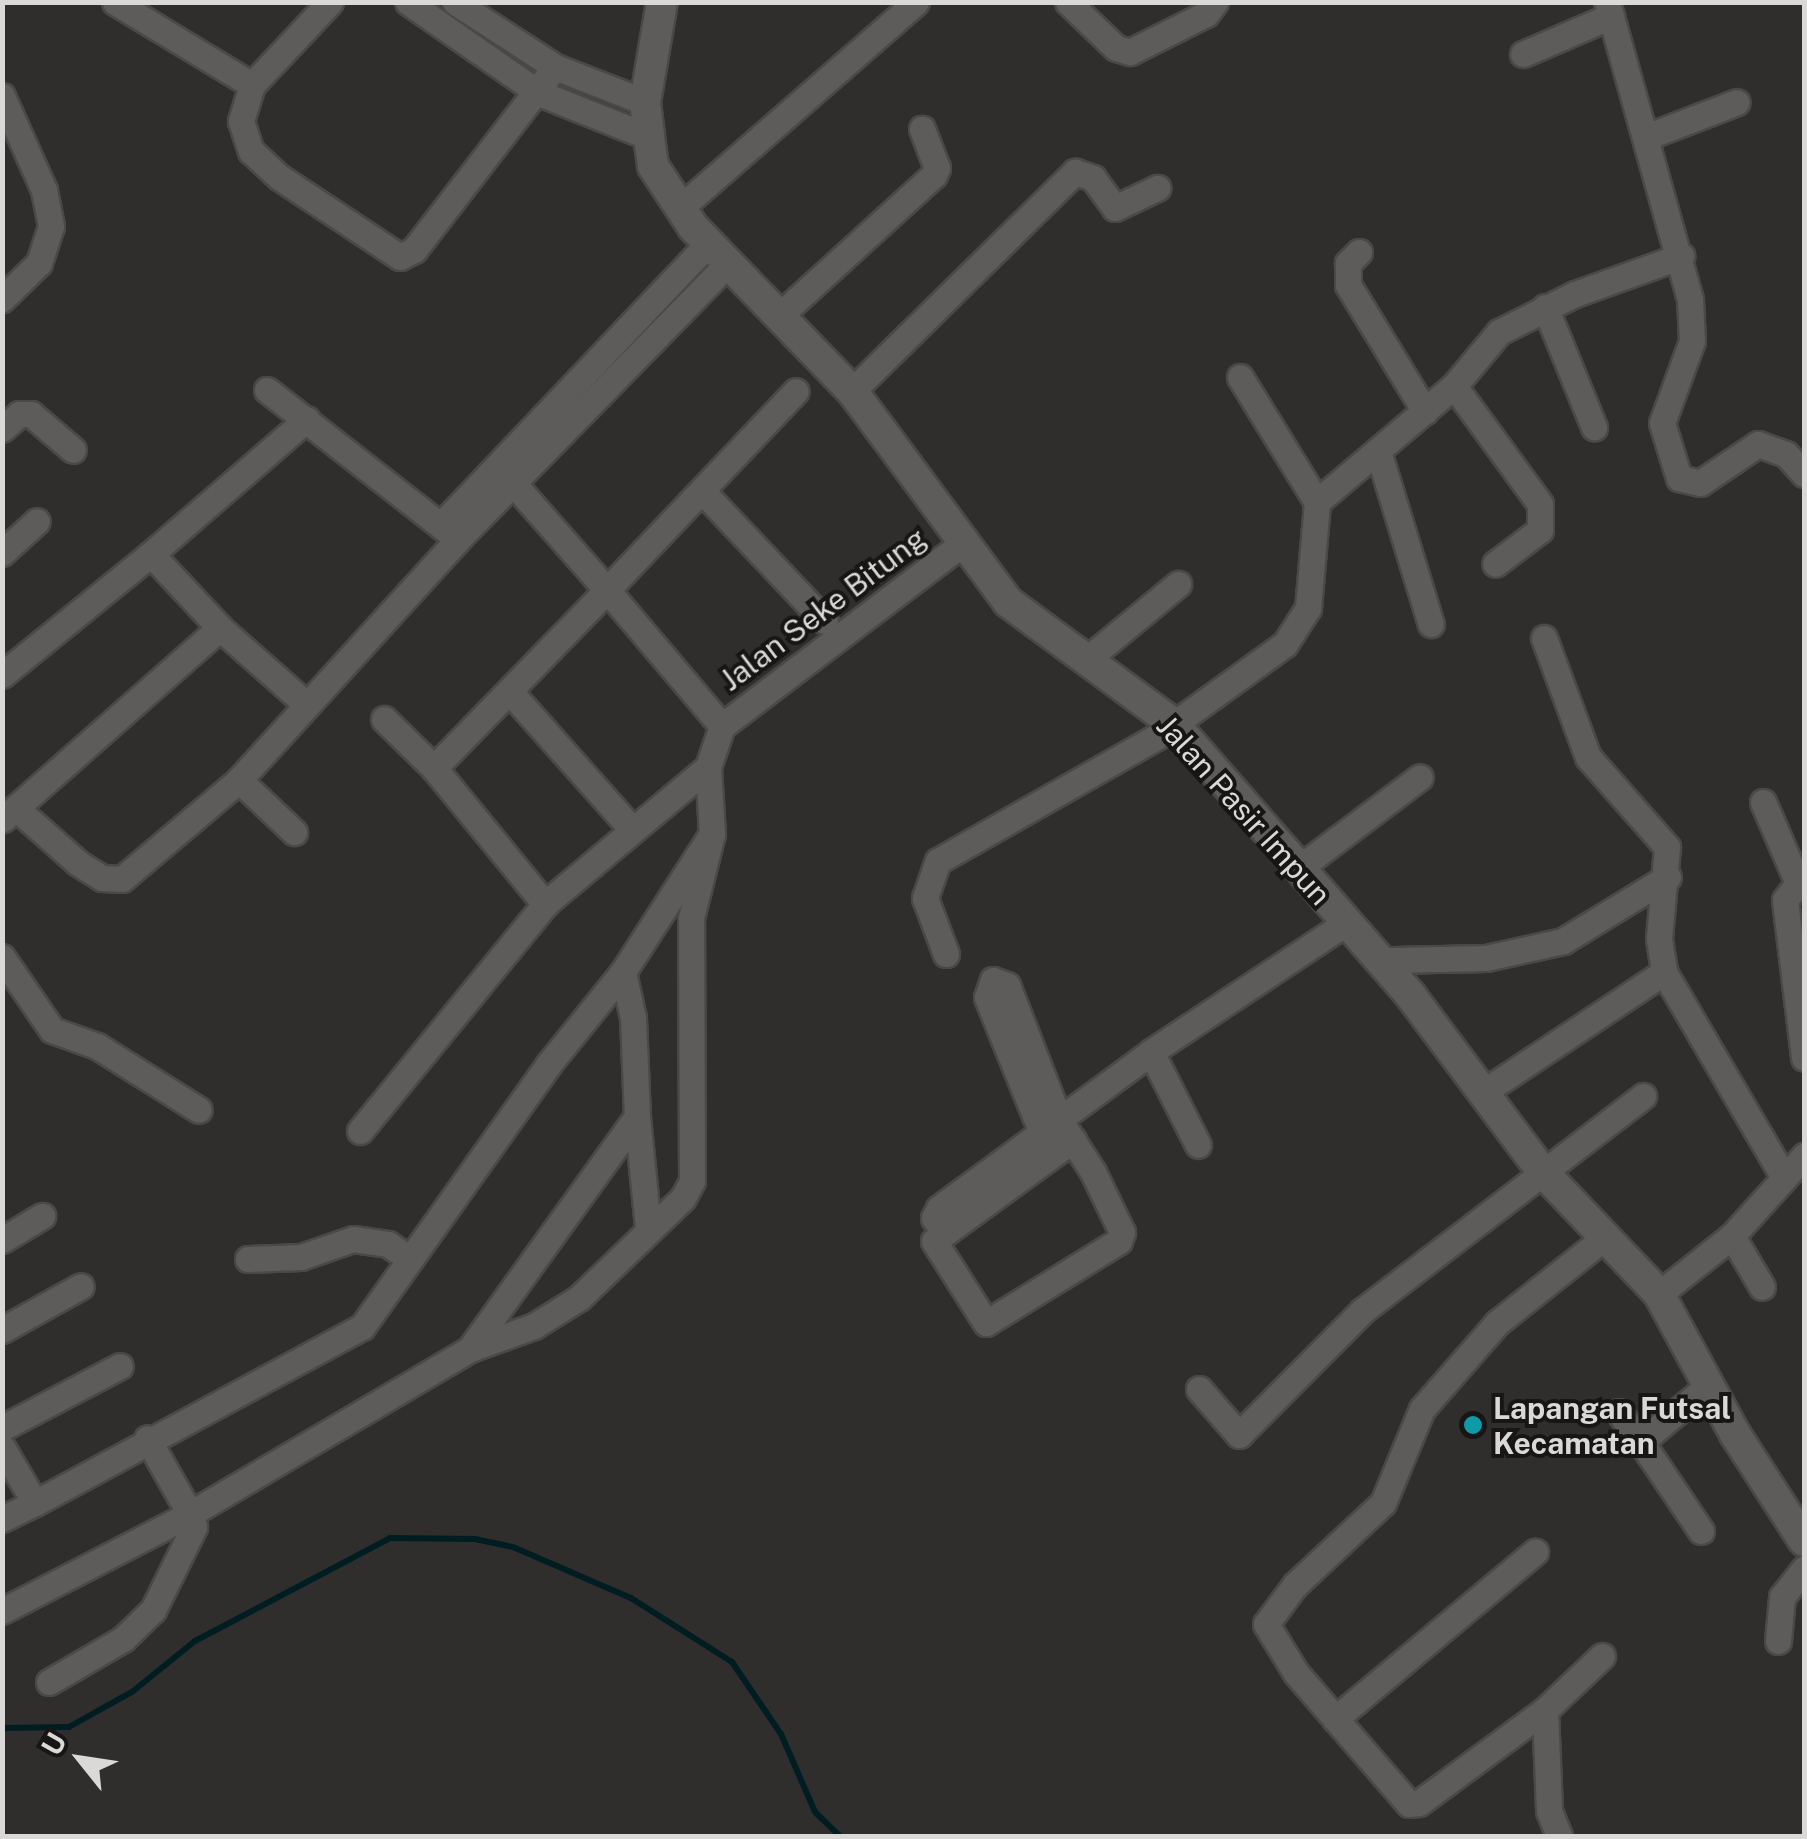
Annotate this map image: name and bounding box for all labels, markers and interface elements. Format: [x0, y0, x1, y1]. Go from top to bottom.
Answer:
street label: Jalan Seke Bitung [713, 520, 933, 698]
street label: Jalan Pasir Impun [1149, 708, 1339, 912]
place label: Lapangan Futsal Kecamatan [1493, 1390, 1731, 1460]
marker: Lapangan Futsal Kecamatan [1462, 1414, 1484, 1436]
north arrow [30, 1709, 130, 1809]
text: U [34, 1727, 73, 1761]

